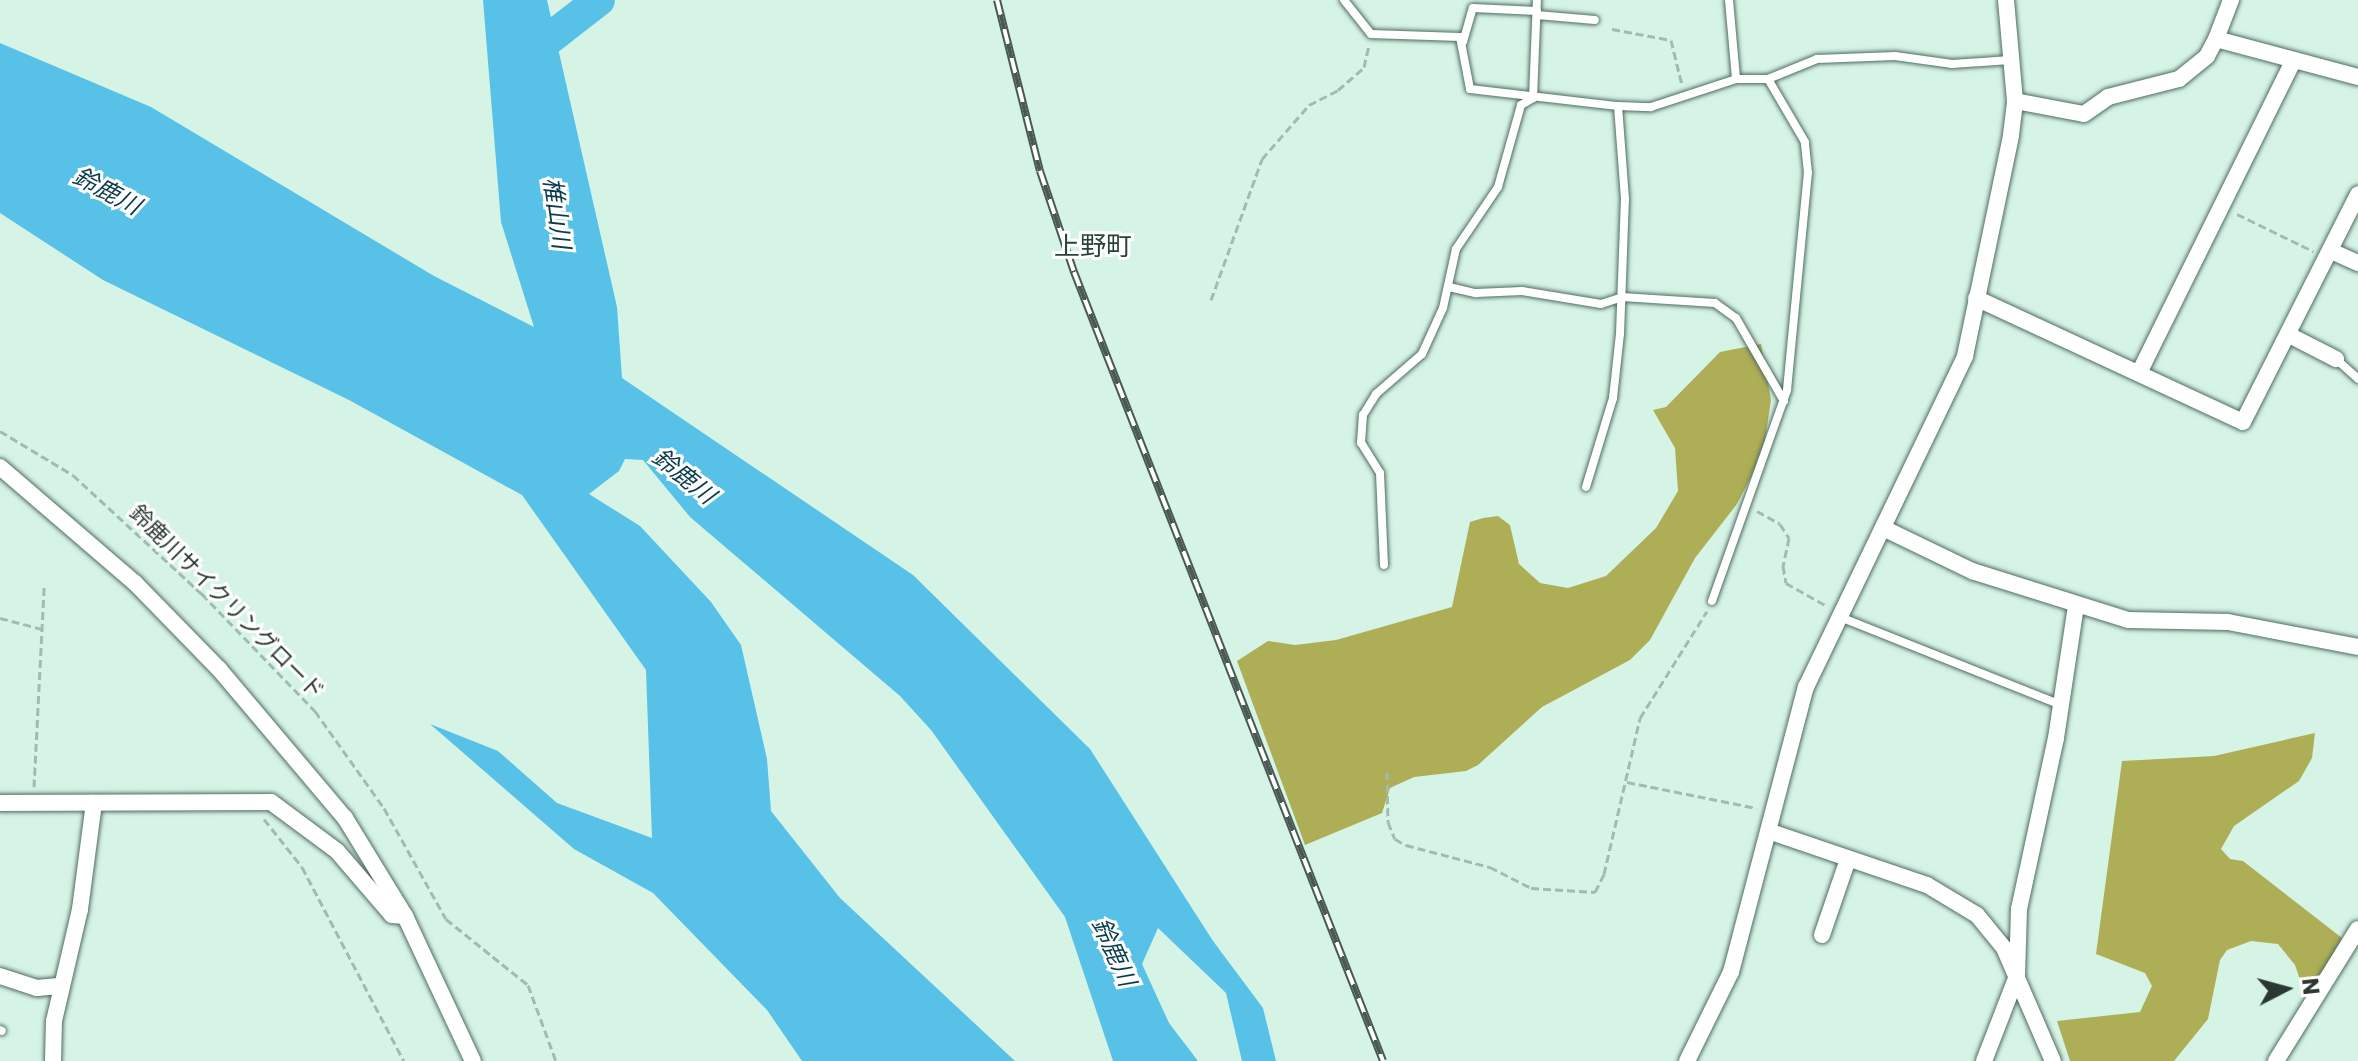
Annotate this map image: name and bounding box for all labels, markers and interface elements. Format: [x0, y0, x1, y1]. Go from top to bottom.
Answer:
water label: 鈴鹿川 [68, 161, 146, 221]
water label: 椎山川 [538, 175, 576, 251]
district label: 上野町 [1054, 231, 1132, 263]
water label: 鈴鹿川 [647, 442, 721, 510]
street label: 鈴鹿川サイクリングロード [124, 499, 330, 705]
water label: 鈴鹿川 [1086, 913, 1142, 991]
north arrow [2246, 949, 2326, 1029]
text: N [2294, 977, 2327, 996]

